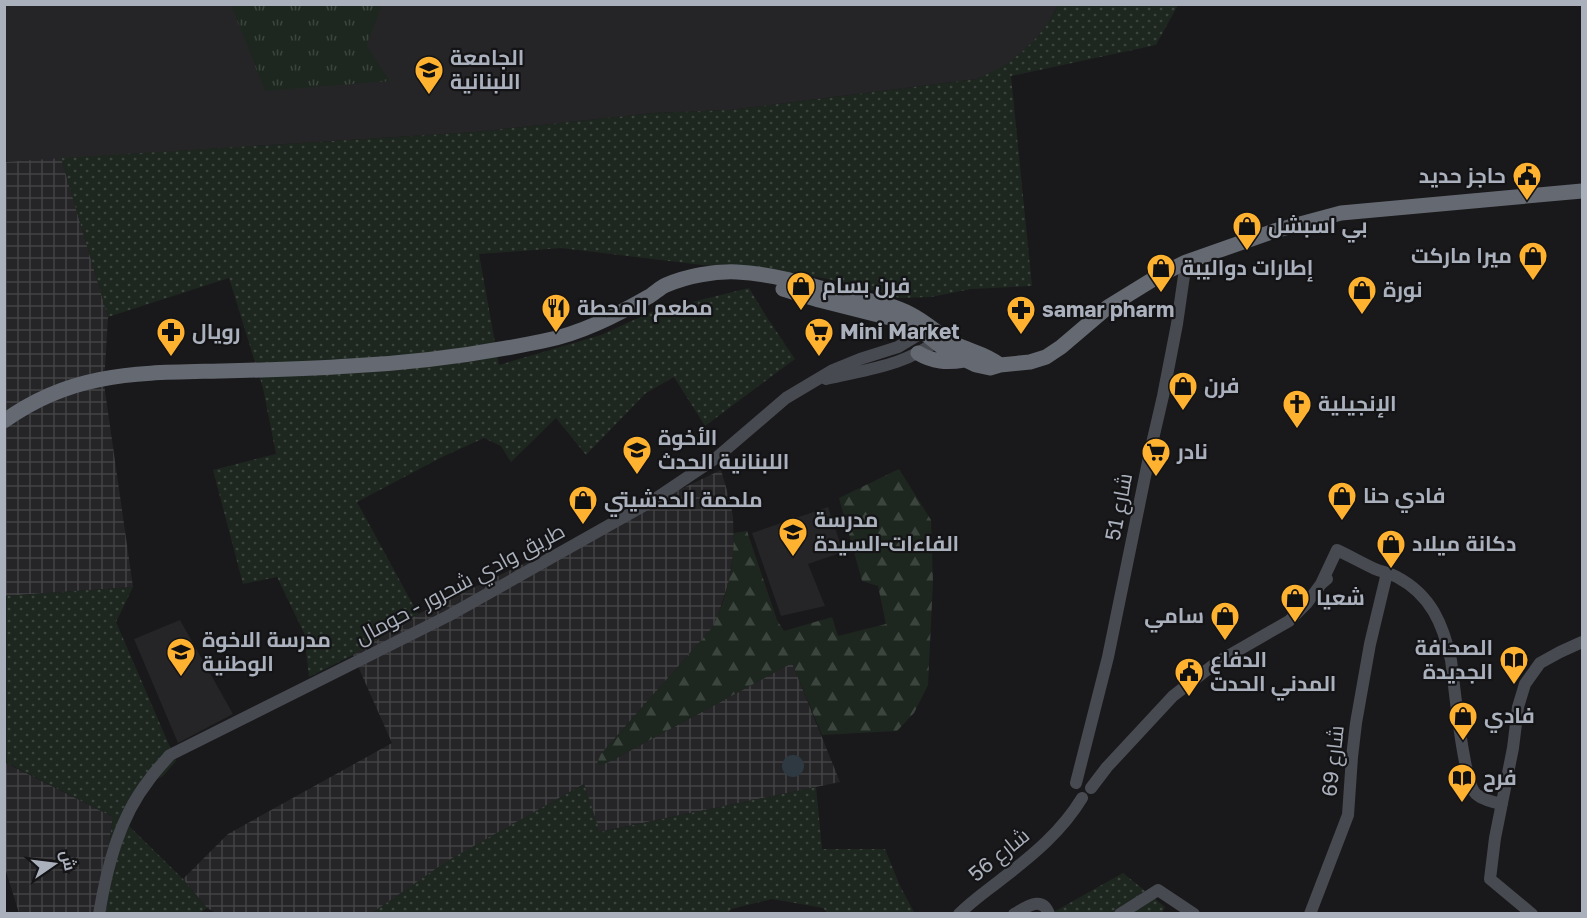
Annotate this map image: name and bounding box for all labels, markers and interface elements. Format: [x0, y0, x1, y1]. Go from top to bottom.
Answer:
place label: الجامعة اللبنانية [450, 44, 524, 94]
school or university icon: الجامعة اللبنانية [413, 54, 445, 96]
public building icon: حاجز حديد [1511, 160, 1543, 202]
place label: حاجز حديد [1419, 162, 1506, 188]
shop icon: بي اسبشل [1231, 210, 1263, 252]
place label: بي اسبشل [1268, 212, 1368, 243]
shop icon: ميرا ماركت [1517, 240, 1549, 282]
place label: ميرا ماركت [1411, 242, 1512, 268]
shop icon: إطارات دواليبة [1145, 252, 1177, 294]
place label: إطارات دواليبة [1182, 254, 1313, 282]
shop icon: فرن بسام [785, 270, 817, 312]
place label: فرن بسام [822, 272, 910, 300]
shop icon: نورة [1346, 274, 1378, 316]
place label: نورة [1383, 276, 1423, 303]
restaurant icon: مطعم المحطة [540, 292, 572, 334]
place label: مطعم المحطة [577, 294, 713, 322]
pharmacy icon: samar pharm [1005, 294, 1037, 336]
place label: samar pharm [1042, 296, 1174, 322]
pharmacy icon: رويال [155, 316, 187, 358]
supermarket icon: Mini Market [803, 316, 835, 358]
place label: رويال [192, 318, 240, 345]
place label: Mini Market [840, 318, 960, 344]
shop icon: فرن [1167, 370, 1199, 412]
place label: فرن [1204, 372, 1240, 398]
church icon: الإنجيلية [1281, 388, 1313, 430]
place label: الإنجيلية [1318, 390, 1397, 418]
place label: الأخوة اللبنانية الحدث [658, 424, 789, 474]
school or university icon: الأخوة اللبنانية الحدث [621, 434, 653, 476]
supermarket icon: نادر [1140, 436, 1172, 478]
place label: نادر [1176, 438, 1208, 464]
street label: شارع 51 [1099, 471, 1139, 543]
shop icon: فادي حنا [1326, 480, 1358, 522]
place label: فادي حنا [1363, 482, 1445, 513]
shop icon: ملحمة الحدشيتي [567, 484, 599, 526]
place label: ملحمة الحدشيتي [604, 486, 763, 517]
place label: مدرسة الفاءات-السيدة [814, 506, 959, 556]
school or university icon: مدرسة الفاءات-السيدة [777, 516, 809, 558]
street label: طريق وادي شحرور - حومال [350, 517, 571, 653]
shop icon: دكانة ميلاد [1375, 528, 1407, 570]
place label: دكانة ميلاد [1412, 530, 1516, 556]
shop icon: شعيا [1279, 582, 1311, 624]
place label: شعيا [1316, 584, 1365, 610]
shop icon: سامي [1209, 600, 1241, 642]
place label: سامي [1144, 602, 1204, 633]
place label: مدرسة الاخوة الوطنية [202, 626, 331, 677]
place label: الصحافة الجديدة [1415, 634, 1493, 684]
school or university icon: مدرسة الاخوة الوطنية [165, 636, 197, 678]
library icon: الصحافة الجديدة [1498, 644, 1530, 686]
place label: الدفاع المدني الحدت [1210, 646, 1336, 701]
public building icon: الدفاع المدني الحدت [1173, 656, 1205, 698]
shop icon: فادي [1447, 700, 1479, 742]
place label: فادي [1484, 702, 1535, 733]
street label: شارع 69 [1315, 724, 1351, 798]
library icon: فرح [1446, 762, 1478, 804]
place label: فرح [1483, 764, 1517, 792]
street label: شارع 56 [963, 822, 1035, 888]
north arrow [24, 834, 84, 894]
text: ش [56, 848, 81, 873]

